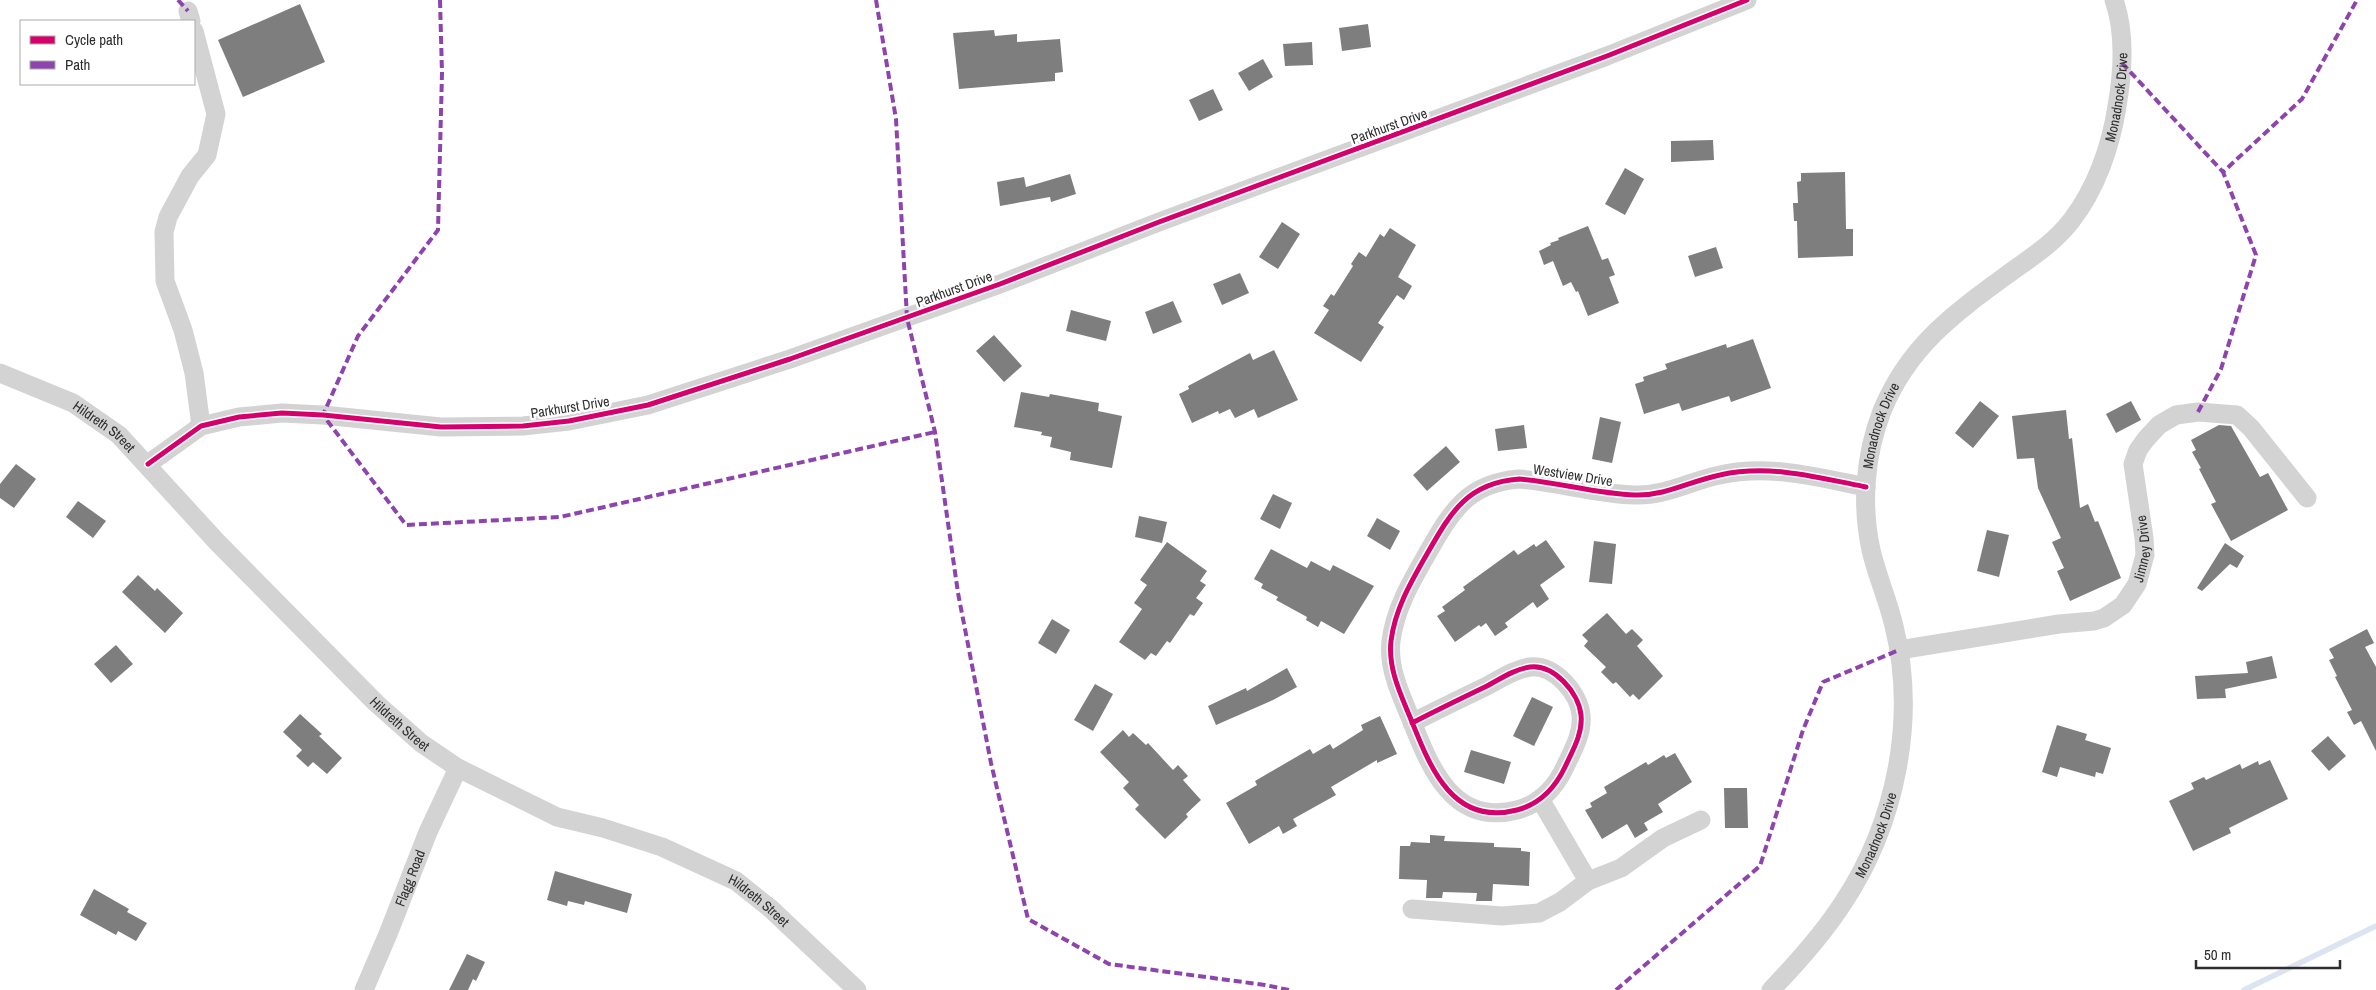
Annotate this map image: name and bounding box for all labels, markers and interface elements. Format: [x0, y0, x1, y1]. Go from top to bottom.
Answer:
legend [20, 20, 195, 85]
text: Cycle path [65, 29, 123, 50]
street label: Monadnock Drive [2101, 52, 2131, 144]
text: Path [65, 54, 90, 75]
street label: Parkhurst Drive [1348, 104, 1430, 148]
street label: Parkhurst Drive [913, 267, 995, 311]
street label: Monadnock Drive [1859, 379, 1903, 470]
street label: Parkhurst Drive [529, 392, 611, 422]
street label: Hildreth Street [70, 397, 139, 456]
street label: Westview Drive [1532, 460, 1614, 490]
street label: Jimney Drive [2129, 514, 2154, 584]
street label: Hildreth Street [366, 693, 433, 755]
street label: Monadnock Drive [1851, 791, 1900, 881]
street label: Flagg Road [391, 847, 429, 909]
street label: Hildreth Street [725, 870, 793, 931]
scale bar [2196, 938, 2340, 970]
text: 50 m [2204, 944, 2231, 965]

